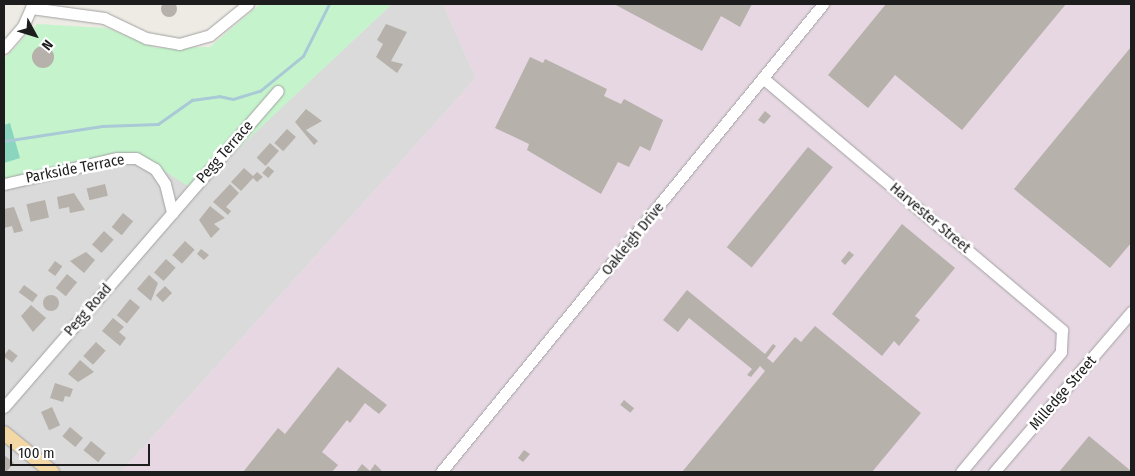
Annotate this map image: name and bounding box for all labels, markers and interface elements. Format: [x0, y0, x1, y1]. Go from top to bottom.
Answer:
north arrow [10, 10, 60, 60]
text: N [38, 36, 56, 53]
street label: Pegg Terrace [193, 117, 257, 187]
street label: Parkside Terrace [24, 151, 126, 187]
street label: Harvester Street [886, 179, 974, 257]
street label: Oakleigh Drive [598, 199, 668, 279]
street label: Pegg Road [60, 280, 116, 340]
street label: Milledge Street [1026, 352, 1100, 434]
scale bar [12, 434, 152, 466]
text: 100 m [18, 444, 55, 462]

